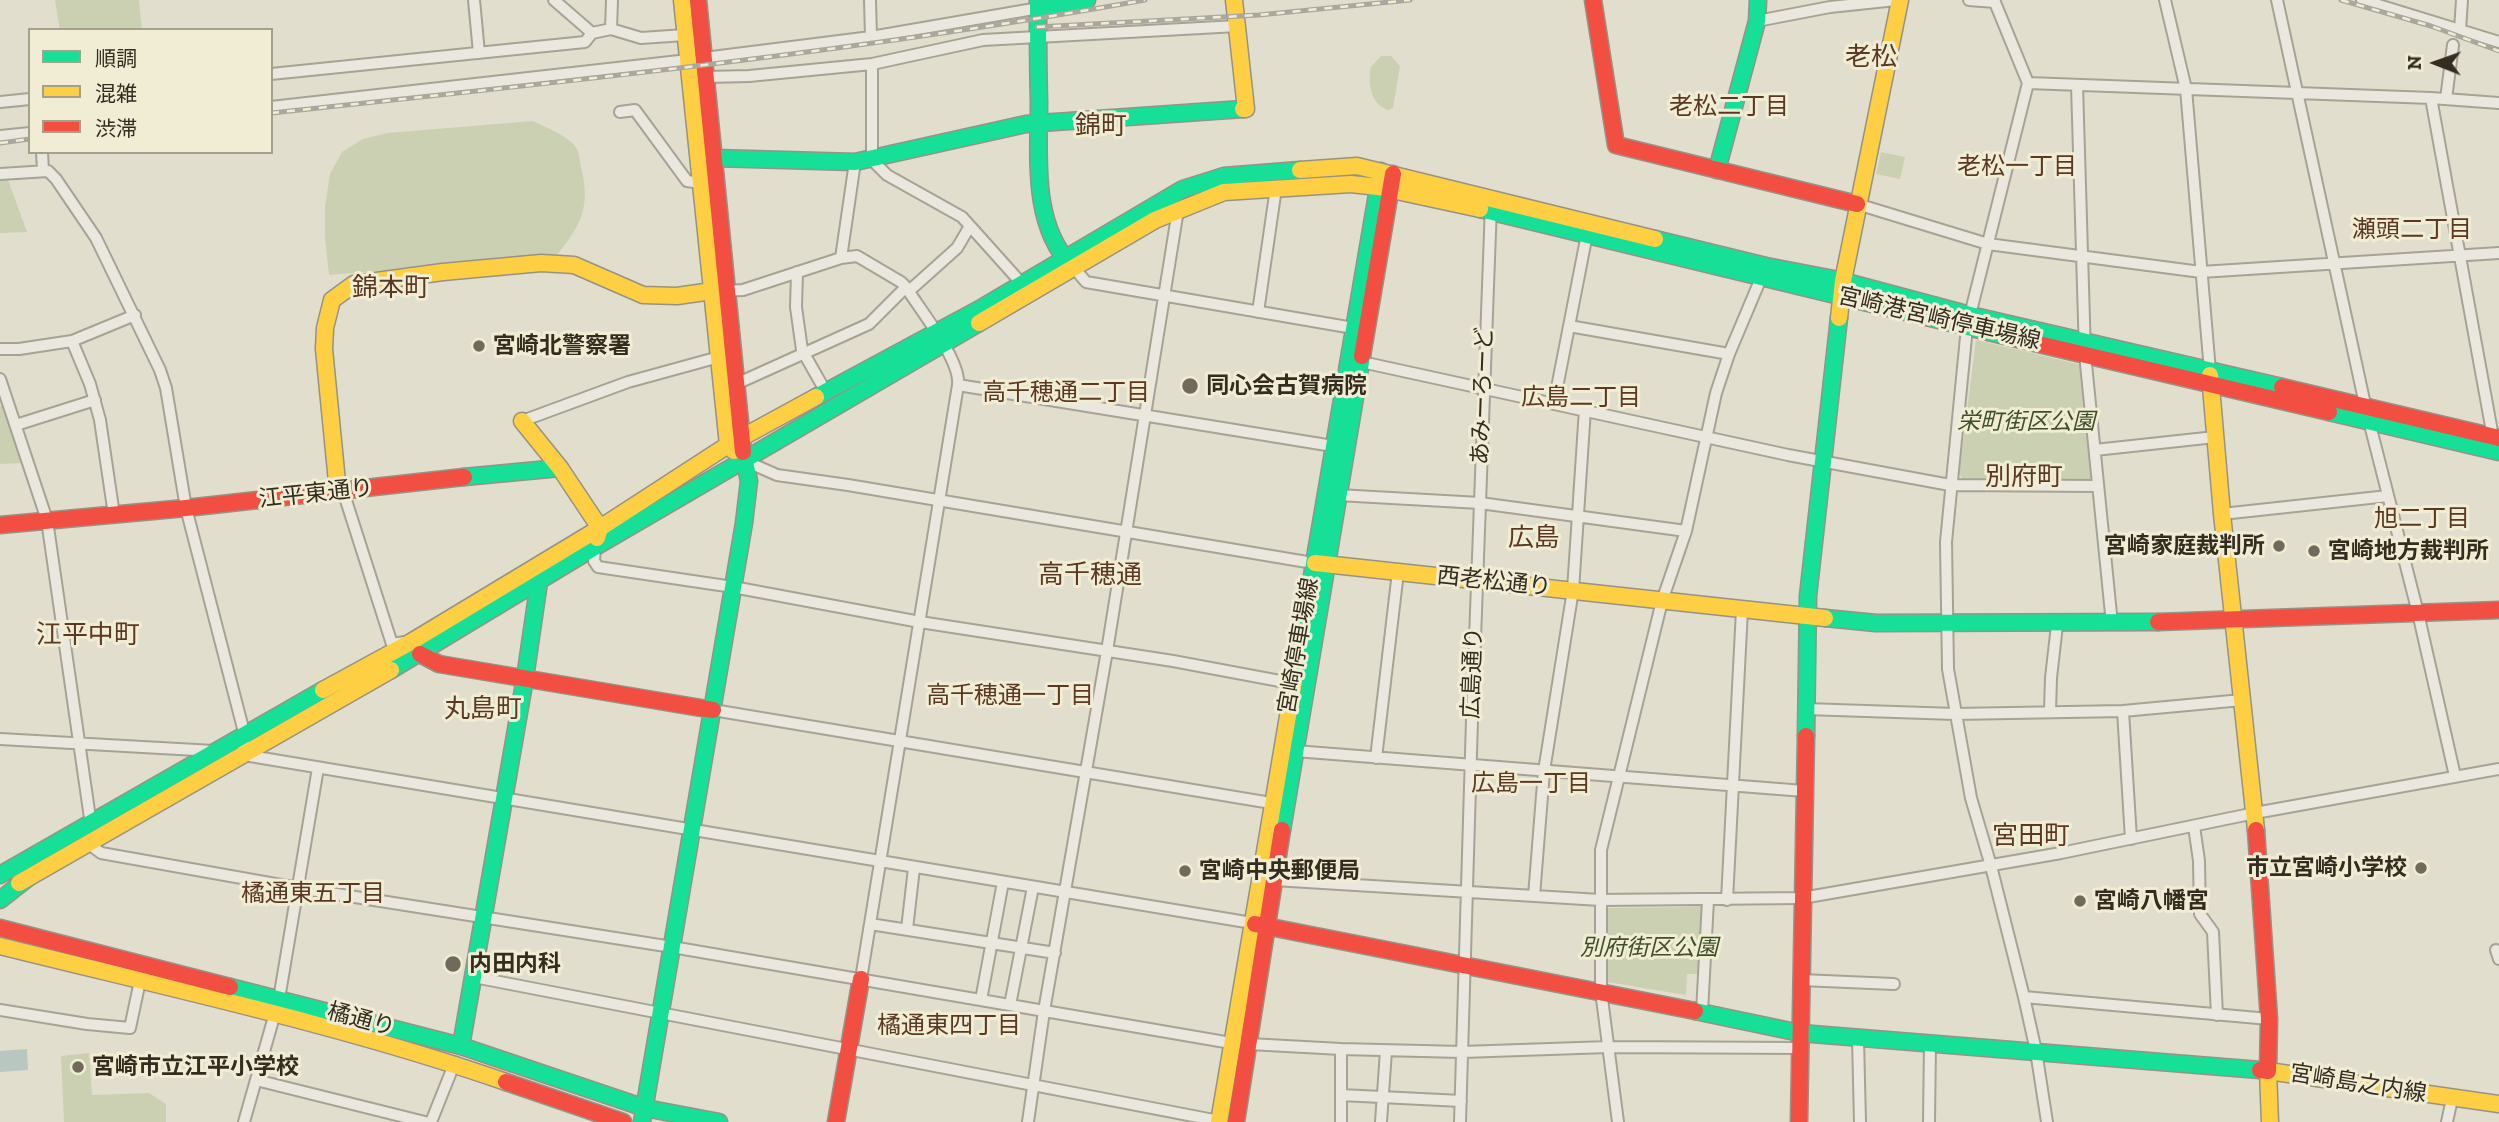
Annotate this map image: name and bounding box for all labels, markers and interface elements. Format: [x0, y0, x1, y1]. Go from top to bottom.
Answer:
legend [28, 28, 273, 154]
north arrow [2401, 28, 2471, 98]
district label: 老松 [1845, 42, 1897, 74]
text: 順調 [95, 46, 137, 71]
text: N [2403, 55, 2426, 70]
text: 混雑 [95, 81, 137, 106]
district label: 老松二丁目 [1669, 93, 1789, 121]
district label: 錦町 [1075, 111, 1127, 143]
text: 渋滞 [95, 116, 137, 141]
district label: 老松一丁目 [1957, 153, 2077, 181]
district label: 瀬頭二丁目 [2352, 216, 2472, 244]
district label: 錦本町 [352, 273, 430, 305]
street label: 宮崎港宮崎停車場線 [1835, 282, 2043, 356]
street label: あみーろーど [1467, 327, 1499, 465]
place label: 宮崎北警察署 [493, 332, 631, 360]
marker: 宮崎北警察署 [471, 338, 487, 354]
place label: 同心会古賀病院 [1206, 372, 1367, 400]
marker: 同心会古賀病院 [1180, 376, 1200, 396]
district label: 高千穂通二丁目 [982, 379, 1150, 407]
district label: 広島二丁目 [1521, 384, 1641, 412]
park label: 栄町街区公園 [1957, 408, 2095, 436]
district label: 別府町 [1985, 462, 2063, 494]
street label: 江平東通り [257, 474, 375, 514]
district label: 旭二丁目 [2374, 505, 2470, 533]
district label: 広島 [1508, 523, 1560, 555]
place label: 宮崎家庭裁判所 [2104, 532, 2265, 560]
place label: 宮崎地方裁判所 [2328, 537, 2489, 565]
marker: 宮崎家庭裁判所 [2271, 538, 2287, 554]
marker: 宮崎地方裁判所 [2306, 543, 2322, 559]
district label: 高千穂通 [1038, 560, 1142, 592]
street label: 西老松通り [1435, 562, 1553, 602]
street label: 宮崎停車場線 [1273, 576, 1325, 716]
district label: 江平中町 [36, 620, 140, 652]
street label: 広島通り [1458, 627, 1488, 719]
district label: 高千穂通一丁目 [926, 682, 1094, 710]
district label: 丸島町 [444, 694, 522, 726]
district label: 広島一丁目 [1471, 770, 1591, 798]
district label: 宮田町 [1992, 821, 2070, 853]
place label: 市立宮崎小学校 [2246, 854, 2407, 882]
place label: 宮崎中央郵便局 [1199, 857, 1360, 885]
marker: 市立宮崎小学校 [2413, 860, 2429, 876]
marker: 宮崎中央郵便局 [1177, 863, 1193, 879]
district label: 橘通東五丁目 [241, 880, 385, 908]
place label: 宮崎八幡宮 [2094, 887, 2209, 915]
marker: 宮崎八幡宮 [2072, 893, 2088, 909]
park label: 別府街区公園 [1580, 934, 1718, 962]
place label: 内田内科 [469, 950, 561, 978]
marker: 内田内科 [443, 954, 463, 974]
street label: 橘通り [324, 998, 398, 1042]
district label: 橘通東四丁目 [877, 1012, 1021, 1040]
place label: 宮崎市立江平小学校 [92, 1053, 299, 1081]
marker: 宮崎市立江平小学校 [70, 1059, 86, 1075]
street label: 宮崎島之内線 [2288, 1060, 2428, 1108]

